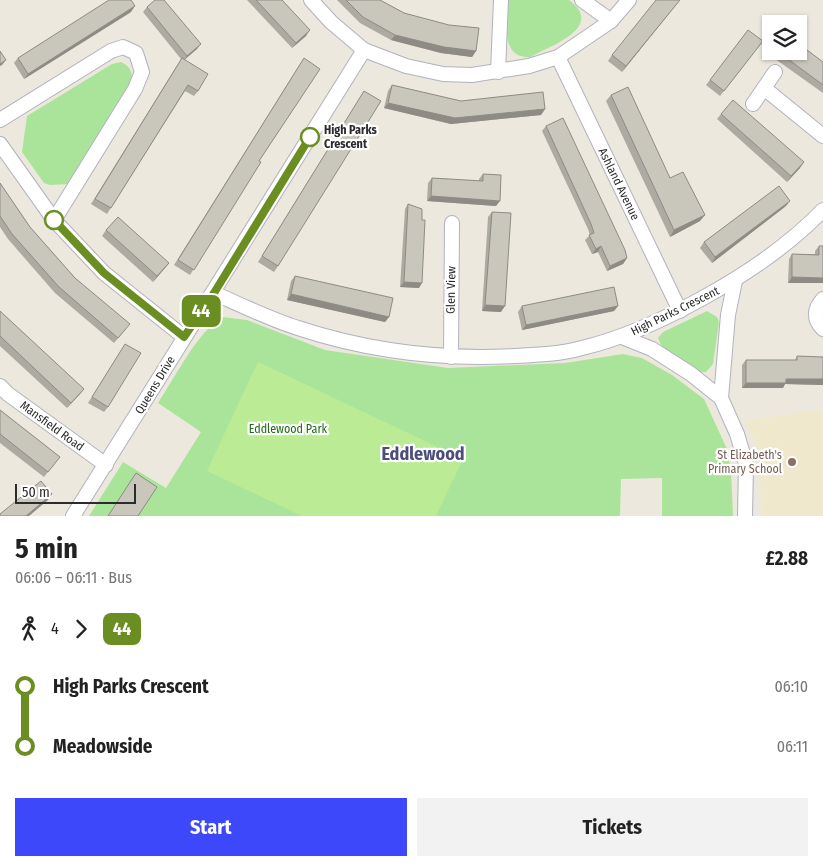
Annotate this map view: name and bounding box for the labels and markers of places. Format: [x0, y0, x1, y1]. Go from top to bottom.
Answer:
place label: High Parks Crescent [324, 123, 377, 151]
marker: High Parks Crescent [300, 127, 320, 147]
unlabelled marker [44, 210, 64, 230]
place label: St Elizabeth's Primary School [708, 448, 782, 476]
marker: St Elizabeth's Primary School [786, 456, 798, 468]

